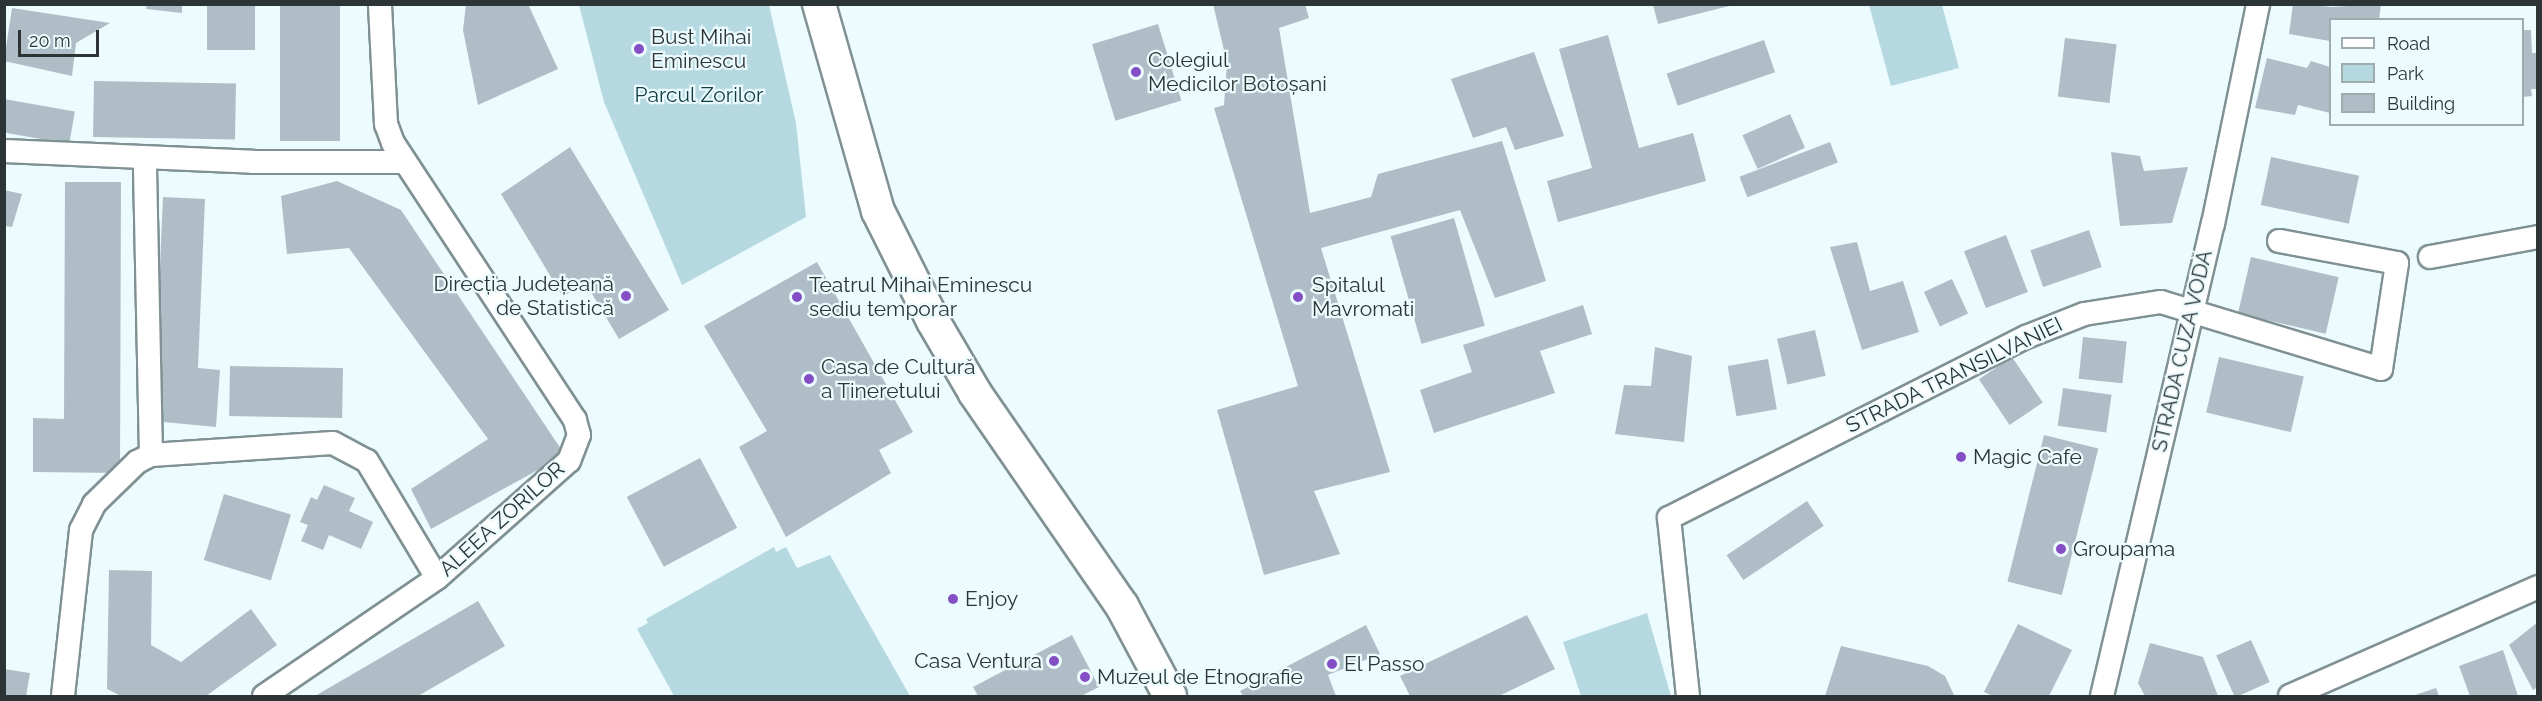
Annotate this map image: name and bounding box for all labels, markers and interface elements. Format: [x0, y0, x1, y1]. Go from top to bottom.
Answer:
scale bar [21, 18, 102, 56]
legend [2329, 18, 2524, 126]
place label: Bust Mihai Eminescu [651, 24, 751, 74]
text: 20 m [29, 30, 71, 51]
text: Road [2387, 33, 2430, 54]
marker: Bust Mihai Eminescu [632, 42, 646, 56]
place label: Colegiul Medicilor Botoșani [1148, 47, 1327, 97]
text: Park [2387, 63, 2424, 84]
marker: Colegiul Medicilor Botoșani [1129, 65, 1143, 79]
park label: Parcul Zorilor [634, 82, 764, 108]
text: Building [2387, 93, 2455, 114]
street label: STRADA CUZA VODĂ [2146, 247, 2218, 455]
place label: Direcția Județeană de Statistică [433, 271, 614, 321]
place label: Teatrul Mihai Eminescu sediu temporar [809, 272, 1033, 322]
place label: Spitalul Mavromati [1312, 272, 1414, 322]
marker: Spitalul Mavromati [1289, 288, 1307, 306]
marker: Direcția Județeană de Statistică [619, 289, 633, 303]
marker: Teatrul Mihai Eminescu sediu temporar [790, 290, 804, 304]
street label: STRADA TRANSILVANIEI [1841, 311, 2067, 439]
place label: Casa de Cultură a Tineretului [821, 354, 975, 404]
marker: Casa de Cultură a Tineretului [802, 372, 816, 386]
place label: Magic Cafe [1973, 444, 2082, 470]
marker: Magic Cafe [1954, 450, 1968, 464]
street label: ALEEA ZORILOR [434, 456, 570, 582]
place label: Groupama [2073, 536, 2175, 562]
marker: Groupama [2054, 542, 2068, 556]
place label: Enjoy [965, 586, 1018, 612]
marker: Enjoy [946, 592, 960, 606]
place label: Casa Ventura [914, 648, 1042, 674]
place label: El Passo [1344, 651, 1425, 677]
marker: Casa Ventura [1047, 654, 1061, 668]
marker: El Passo [1325, 657, 1339, 671]
place label: Muzeul de Etnografie [1097, 664, 1304, 690]
marker: Muzeul de Etnografie [1078, 670, 1092, 684]

